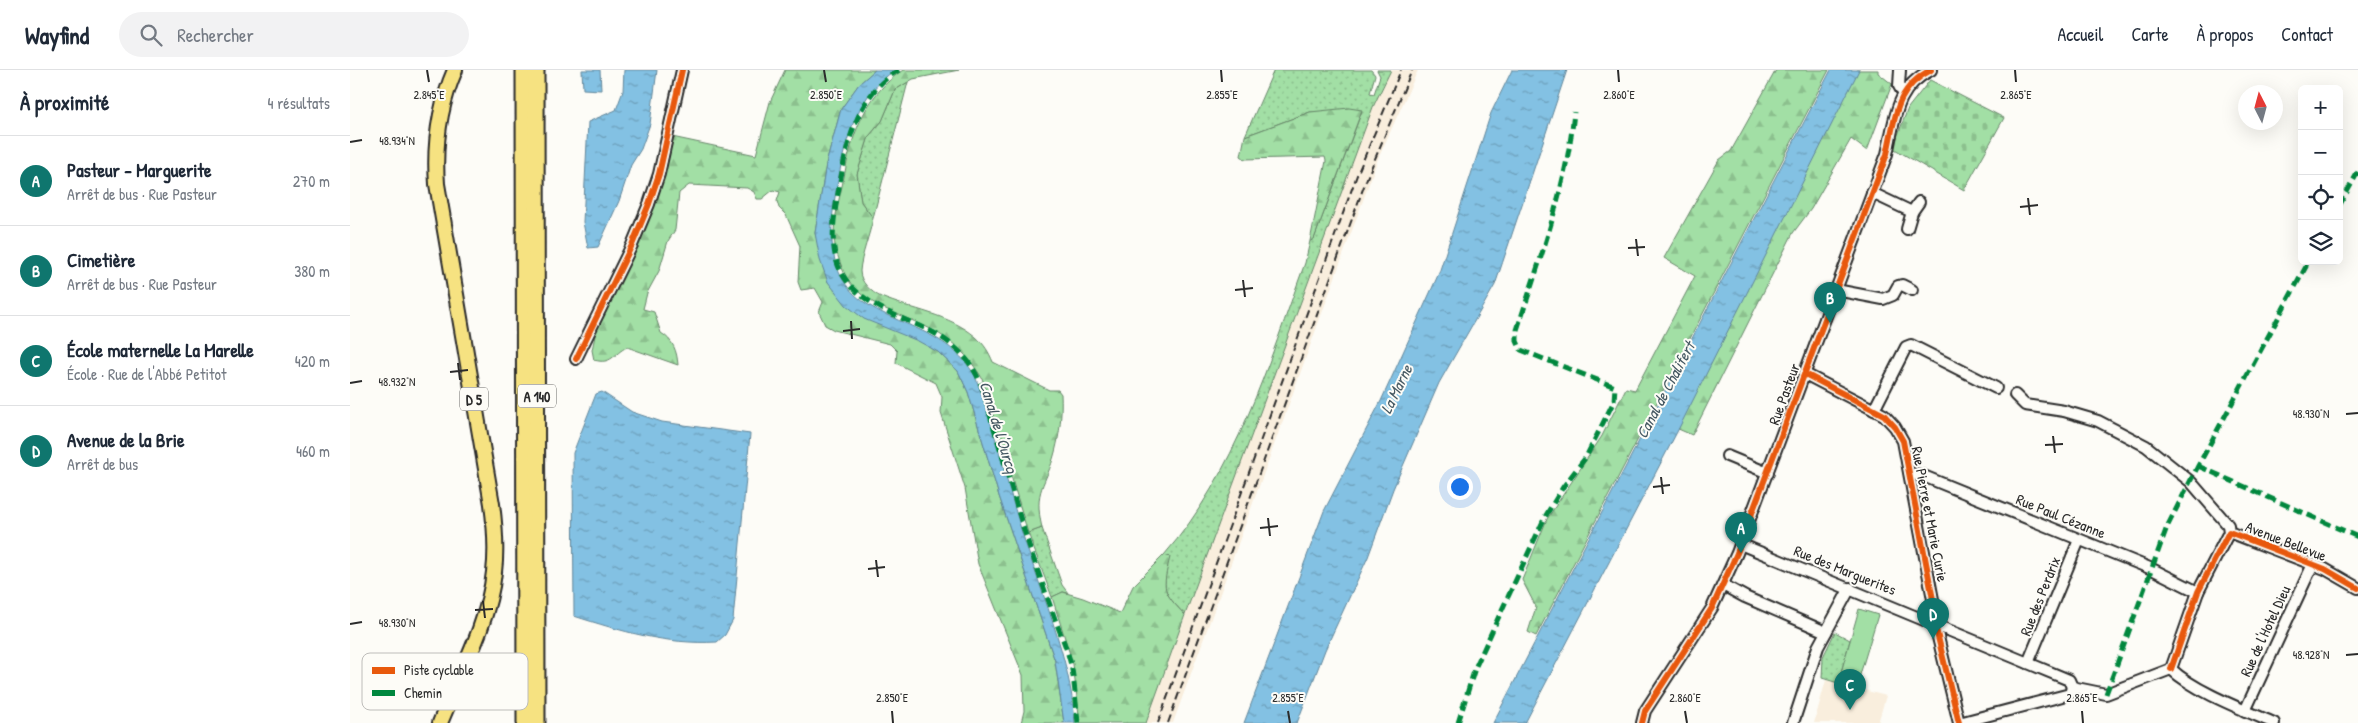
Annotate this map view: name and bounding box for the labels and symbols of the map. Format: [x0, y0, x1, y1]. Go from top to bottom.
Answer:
north arrow [2238, 85, 2283, 130]
text: 2.845°E [413, 86, 445, 103]
text: 2.850°E [810, 86, 843, 103]
text: 2.855°E [1206, 86, 1239, 103]
text: 2.860°E [1603, 86, 1636, 103]
text: 2.865°E [2000, 86, 2032, 103]
text: 48.934°N [379, 132, 415, 149]
pin: B [1814, 282, 1846, 323]
water label: Canal de Chalifert [1630, 336, 1701, 442]
water label: La Marne [1375, 360, 1417, 417]
street label: Rue Pasteur [1763, 360, 1805, 428]
text: 48.932°N [379, 373, 415, 390]
water label: Canal de l'Ourcq [975, 378, 1024, 476]
road number: A 140 [518, 384, 556, 408]
road number: D 5 [460, 388, 488, 410]
text: 48.930°N [2293, 405, 2329, 422]
street label: Rue Pierre et Marie Curie [1907, 445, 1953, 583]
your location [1447, 474, 1473, 500]
street label: Rue Paul Cézanne [2013, 489, 2109, 543]
pin: A [1725, 512, 1757, 553]
street label: Avenue Bellevue [2242, 516, 2330, 566]
street label: Rue des Marguerites [1791, 540, 1899, 600]
street label: Rue des Perdrix [2015, 553, 2066, 639]
street label: Rue de l'Hotel Dieu [2235, 582, 2295, 680]
pin: D [1917, 598, 1949, 639]
text: 48.930°N [379, 614, 415, 631]
text: 48.928°N [2293, 646, 2329, 663]
legend [362, 653, 528, 710]
text: Piste cyclable [404, 660, 474, 680]
pin: C [1834, 669, 1866, 710]
text: Chemin [404, 683, 442, 702]
text: 2.850°E [876, 689, 909, 706]
text: 2.855°E [1272, 689, 1305, 706]
text: 2.860°E [1669, 689, 1702, 706]
text: 2.865°E [2066, 689, 2098, 706]

